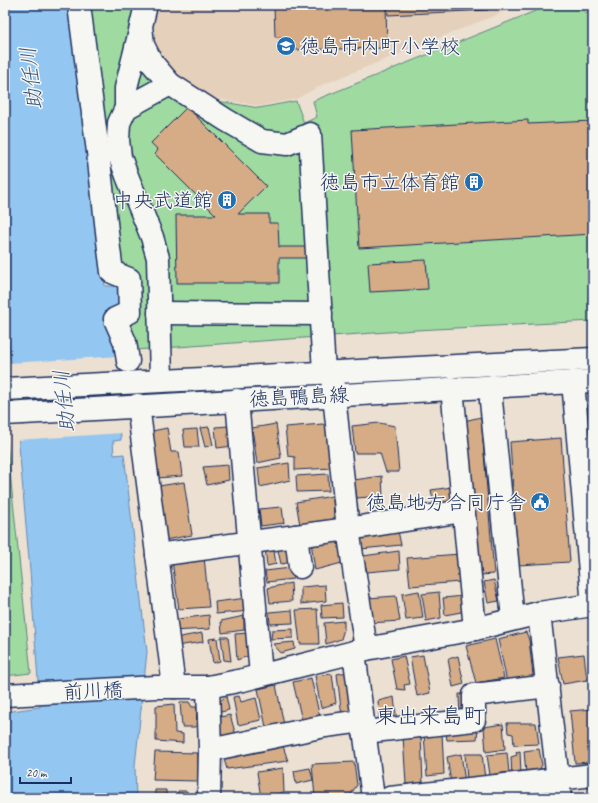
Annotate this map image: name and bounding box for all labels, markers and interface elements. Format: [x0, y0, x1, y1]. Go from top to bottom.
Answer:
place label: 徳島市内町小学校 [300, 34, 460, 59]
school or university icon: 徳島市内町小学校 [275, 35, 297, 57]
water label: 助任川 [14, 45, 48, 111]
place label: 徳島市立体育館 [320, 170, 460, 195]
building icon: 徳島市立体育館 [463, 171, 485, 193]
place label: 中央武道館 [113, 188, 213, 213]
building icon: 中央武道館 [216, 189, 238, 211]
water label: 助任川 [48, 368, 80, 434]
street label: 徳島鴨島線 [248, 382, 350, 412]
place label: 徳島地方合同庁舎 [366, 490, 526, 515]
public building icon: 徳島地方合同庁舎 [529, 491, 551, 513]
street label: 前川橋 [62, 677, 124, 705]
district label: 東出来島町 [375, 702, 485, 730]
scale bar [20, 759, 71, 785]
text: 20 m [26, 765, 48, 781]

